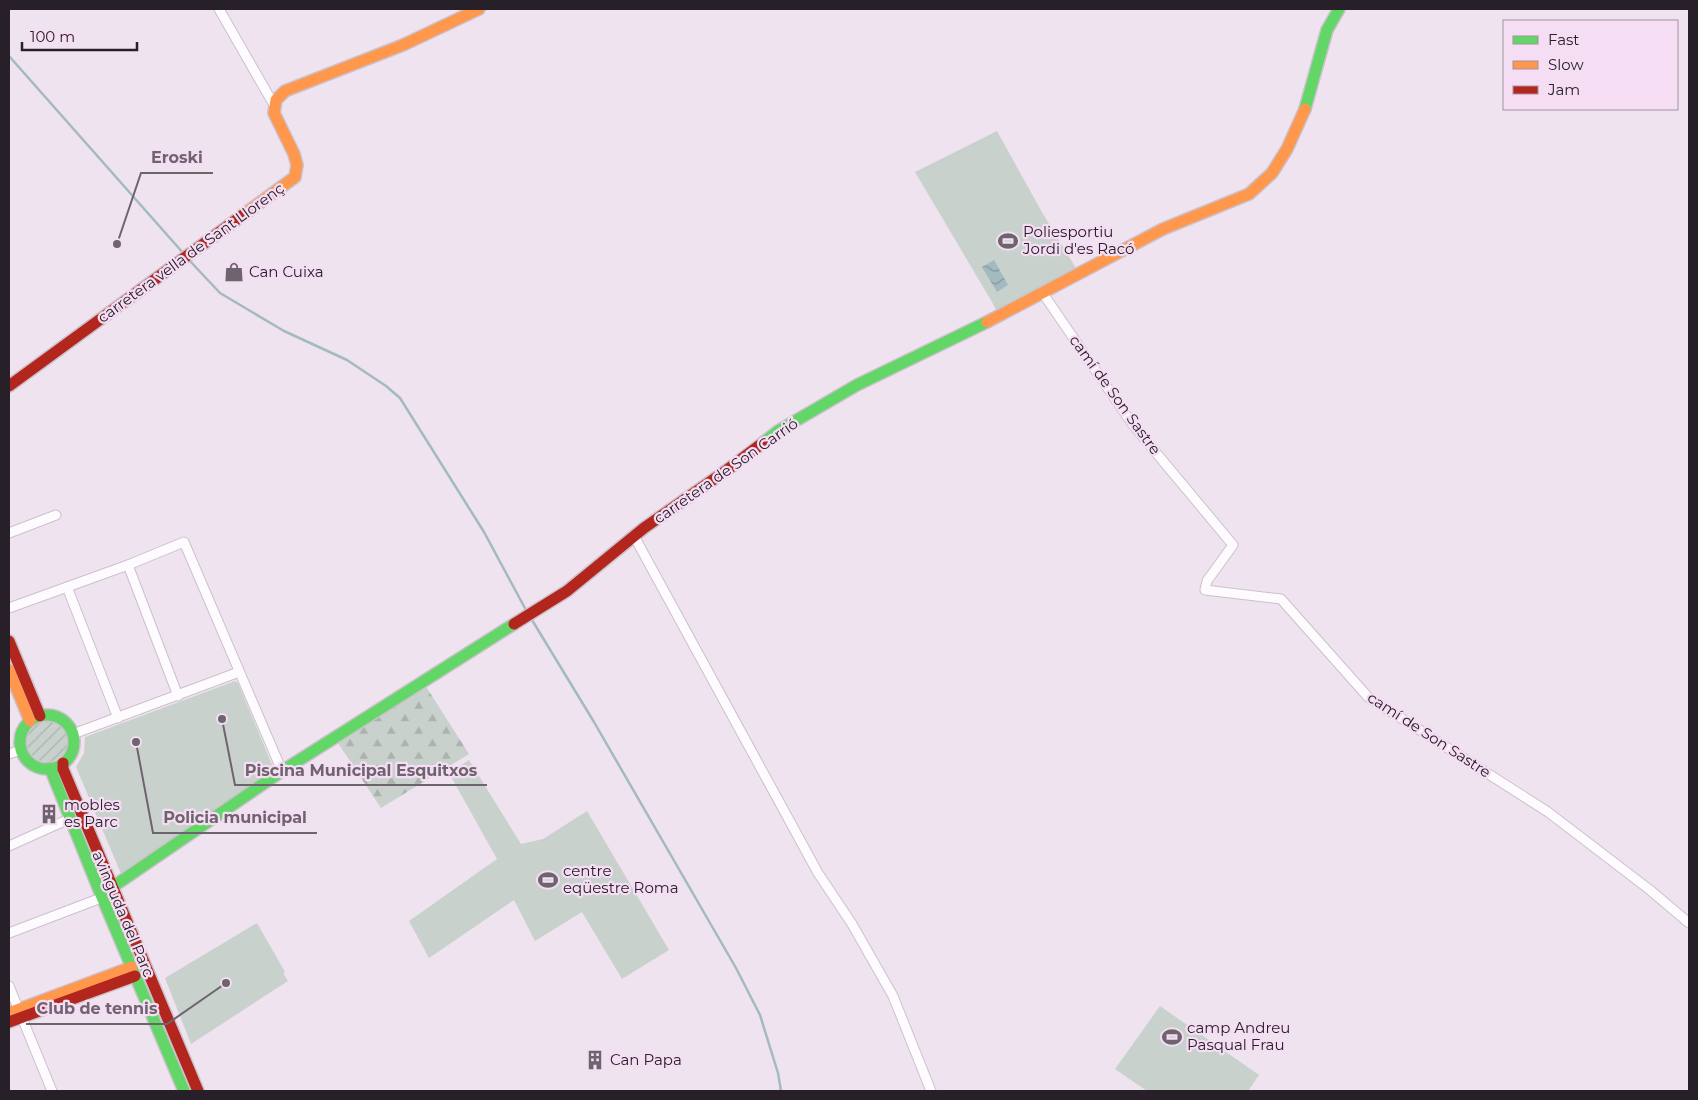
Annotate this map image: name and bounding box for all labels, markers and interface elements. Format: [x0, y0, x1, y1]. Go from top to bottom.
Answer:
scale bar [22, 20, 138, 52]
legend [1503, 20, 1678, 110]
text: 100 m [30, 27, 75, 46]
text: Fast [1548, 30, 1579, 49]
text: Slow [1548, 55, 1584, 74]
text: Jam [1547, 80, 1580, 99]
callout: Eroski [141, 142, 213, 173]
text: Eroski [151, 148, 203, 167]
street label: carretera vella de Sant Llorenç [94, 178, 288, 327]
place label: Poliesportiu Jordi d'es Racó [1022, 222, 1135, 258]
sports icon: Poliesportiu Jordi d'es Racó [997, 230, 1019, 252]
shop icon: Can Cuixa [223, 261, 245, 283]
place label: Can Cuixa [249, 262, 324, 281]
street label: camí de Son Sastre [1066, 331, 1165, 458]
street label: carretera de Son Carrió [650, 414, 801, 528]
street label: camí de Son Sastre [1364, 688, 1495, 782]
callout: Piscina Municipal Esquitxos [235, 754, 487, 785]
text: Piscina Municipal Esquitxos [245, 761, 478, 780]
place label: mobles es Parc [64, 795, 120, 831]
callout: Policia municipal [153, 802, 317, 833]
building icon: mobles es Parc [38, 803, 60, 825]
text: Policia municipal [163, 808, 307, 827]
street label: avinguda del Parc [88, 848, 159, 980]
place label: centre eqüestre Roma [563, 861, 679, 897]
sports icon: centre eqüestre Roma [537, 869, 559, 891]
callout: Club de tennis [26, 993, 167, 1024]
text: Club de tennis [37, 999, 158, 1018]
place label: camp Andreu Pasqual Frau [1187, 1018, 1290, 1054]
sports icon: camp Andreu Pasqual Frau [1161, 1026, 1183, 1048]
building icon: Can Papa [584, 1049, 606, 1071]
place label: Can Papa [610, 1050, 682, 1069]

